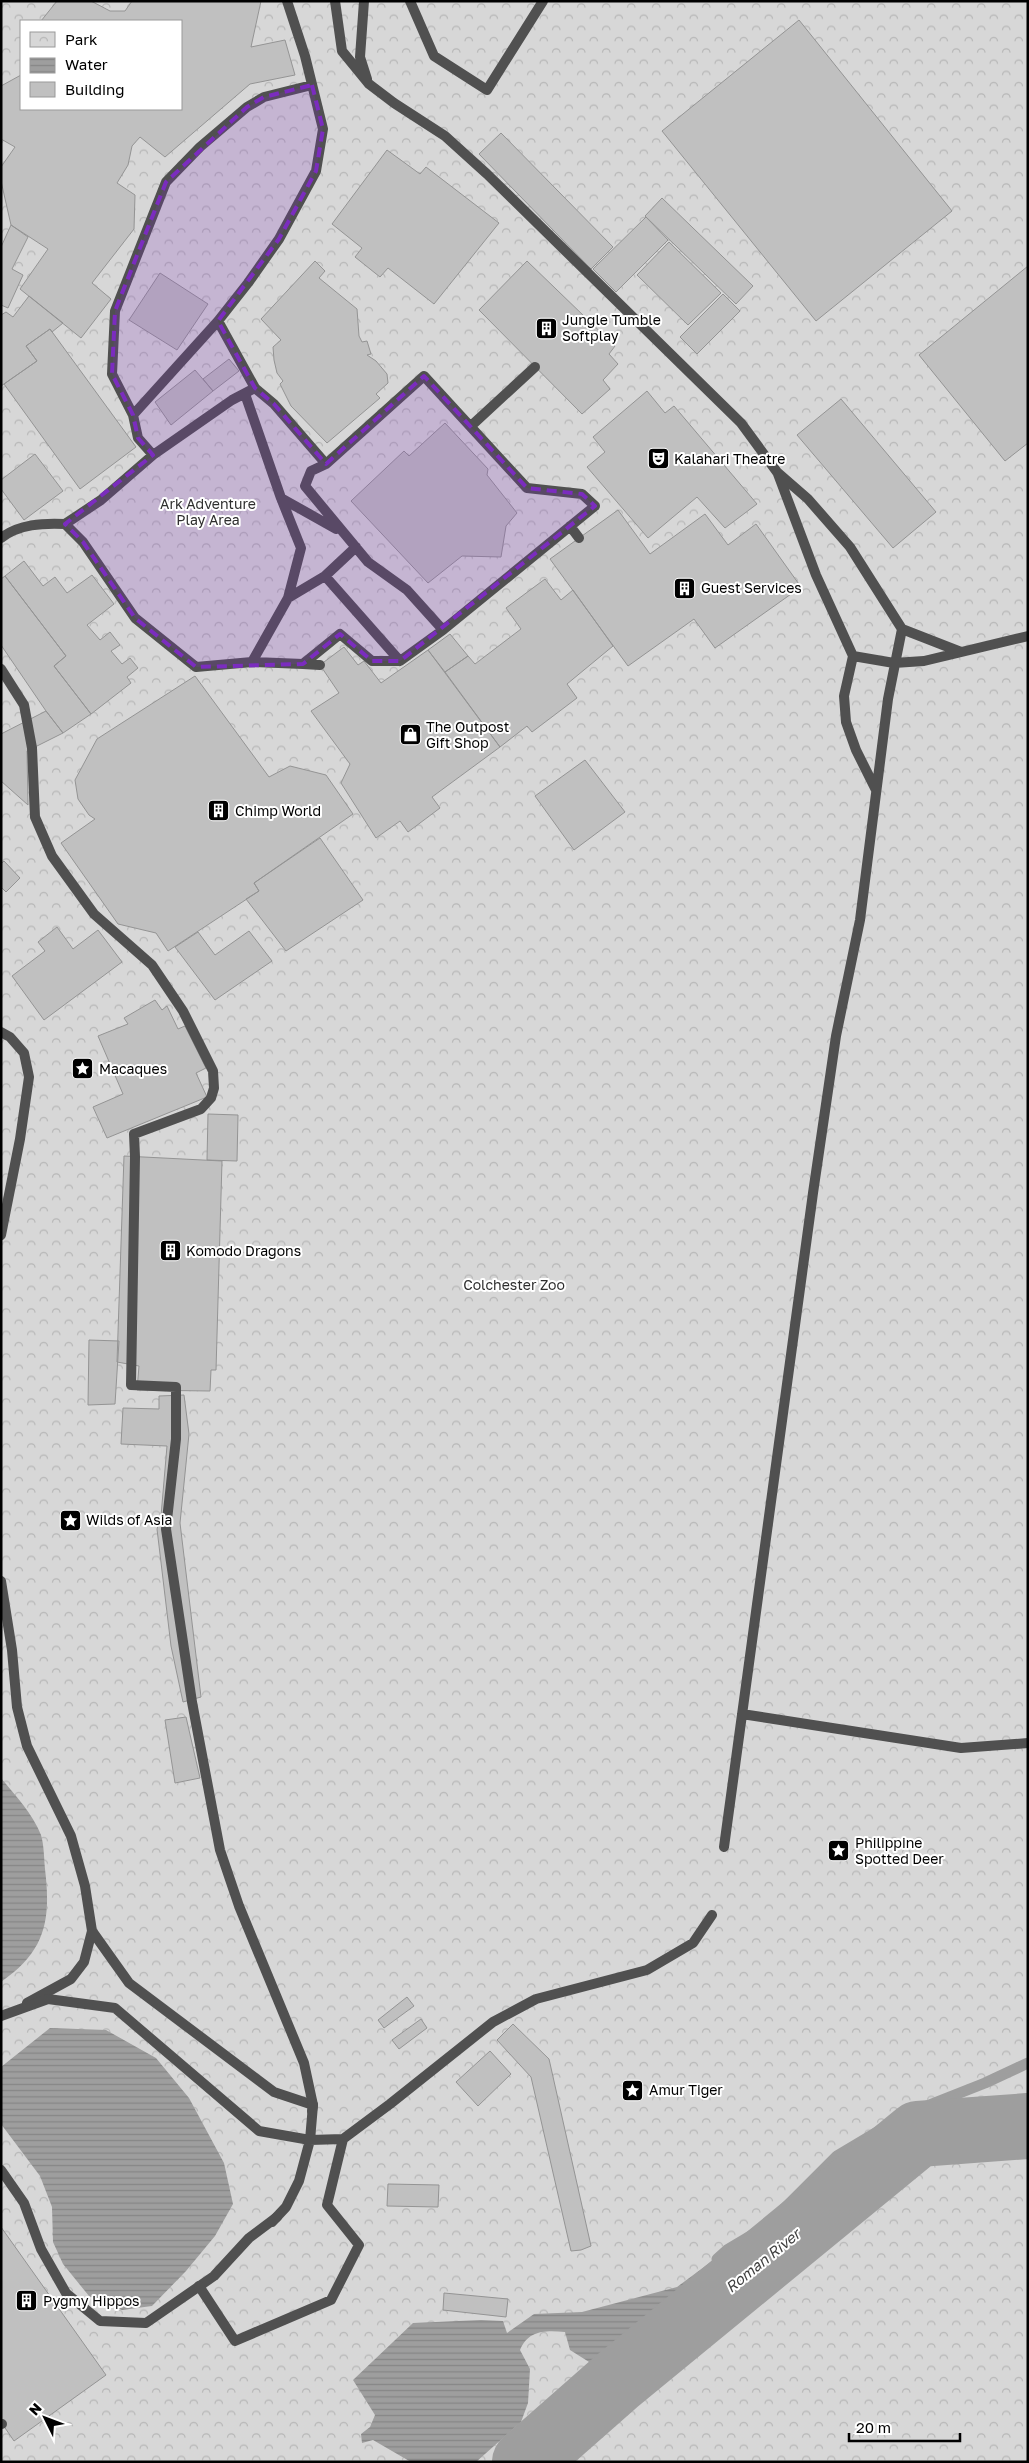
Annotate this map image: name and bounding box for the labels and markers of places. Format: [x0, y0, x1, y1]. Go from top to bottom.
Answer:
place label: Jungle Tumble Softplay [562, 311, 661, 344]
building icon: Jungle Tumble Softplay [534, 316, 558, 340]
theatre icon: Kalahari Theatre [646, 447, 670, 471]
place label: Kalahari Theatre [674, 450, 785, 467]
building icon: Guest Services [673, 576, 697, 600]
place label: Guest Services [701, 579, 802, 596]
place label: The Outpost Gift Shop [426, 718, 509, 751]
shop icon: The Outpost Gift Shop [398, 723, 422, 747]
building icon: Chimp World [207, 799, 231, 823]
place label: Chimp World [235, 802, 321, 819]
place icon: Macaques [71, 1057, 95, 1081]
place label: Macaques [99, 1060, 167, 1077]
building icon: Komodo Dragons [158, 1239, 182, 1263]
place label: Komodo Dragons [186, 1242, 301, 1259]
place icon: Wilds of Asia [58, 1508, 82, 1532]
place label: Wilds of Asia [86, 1511, 172, 1528]
place label: Philippine Spotted Deer [855, 1834, 944, 1867]
place icon: Philippine Spotted Deer [827, 1839, 851, 1863]
place icon: Amur Tiger [621, 2078, 645, 2102]
place label: Amur Tiger [649, 2081, 723, 2098]
building icon: Pygmy Hippos [15, 2289, 39, 2313]
place label: Pygmy Hippos [43, 2292, 140, 2309]

